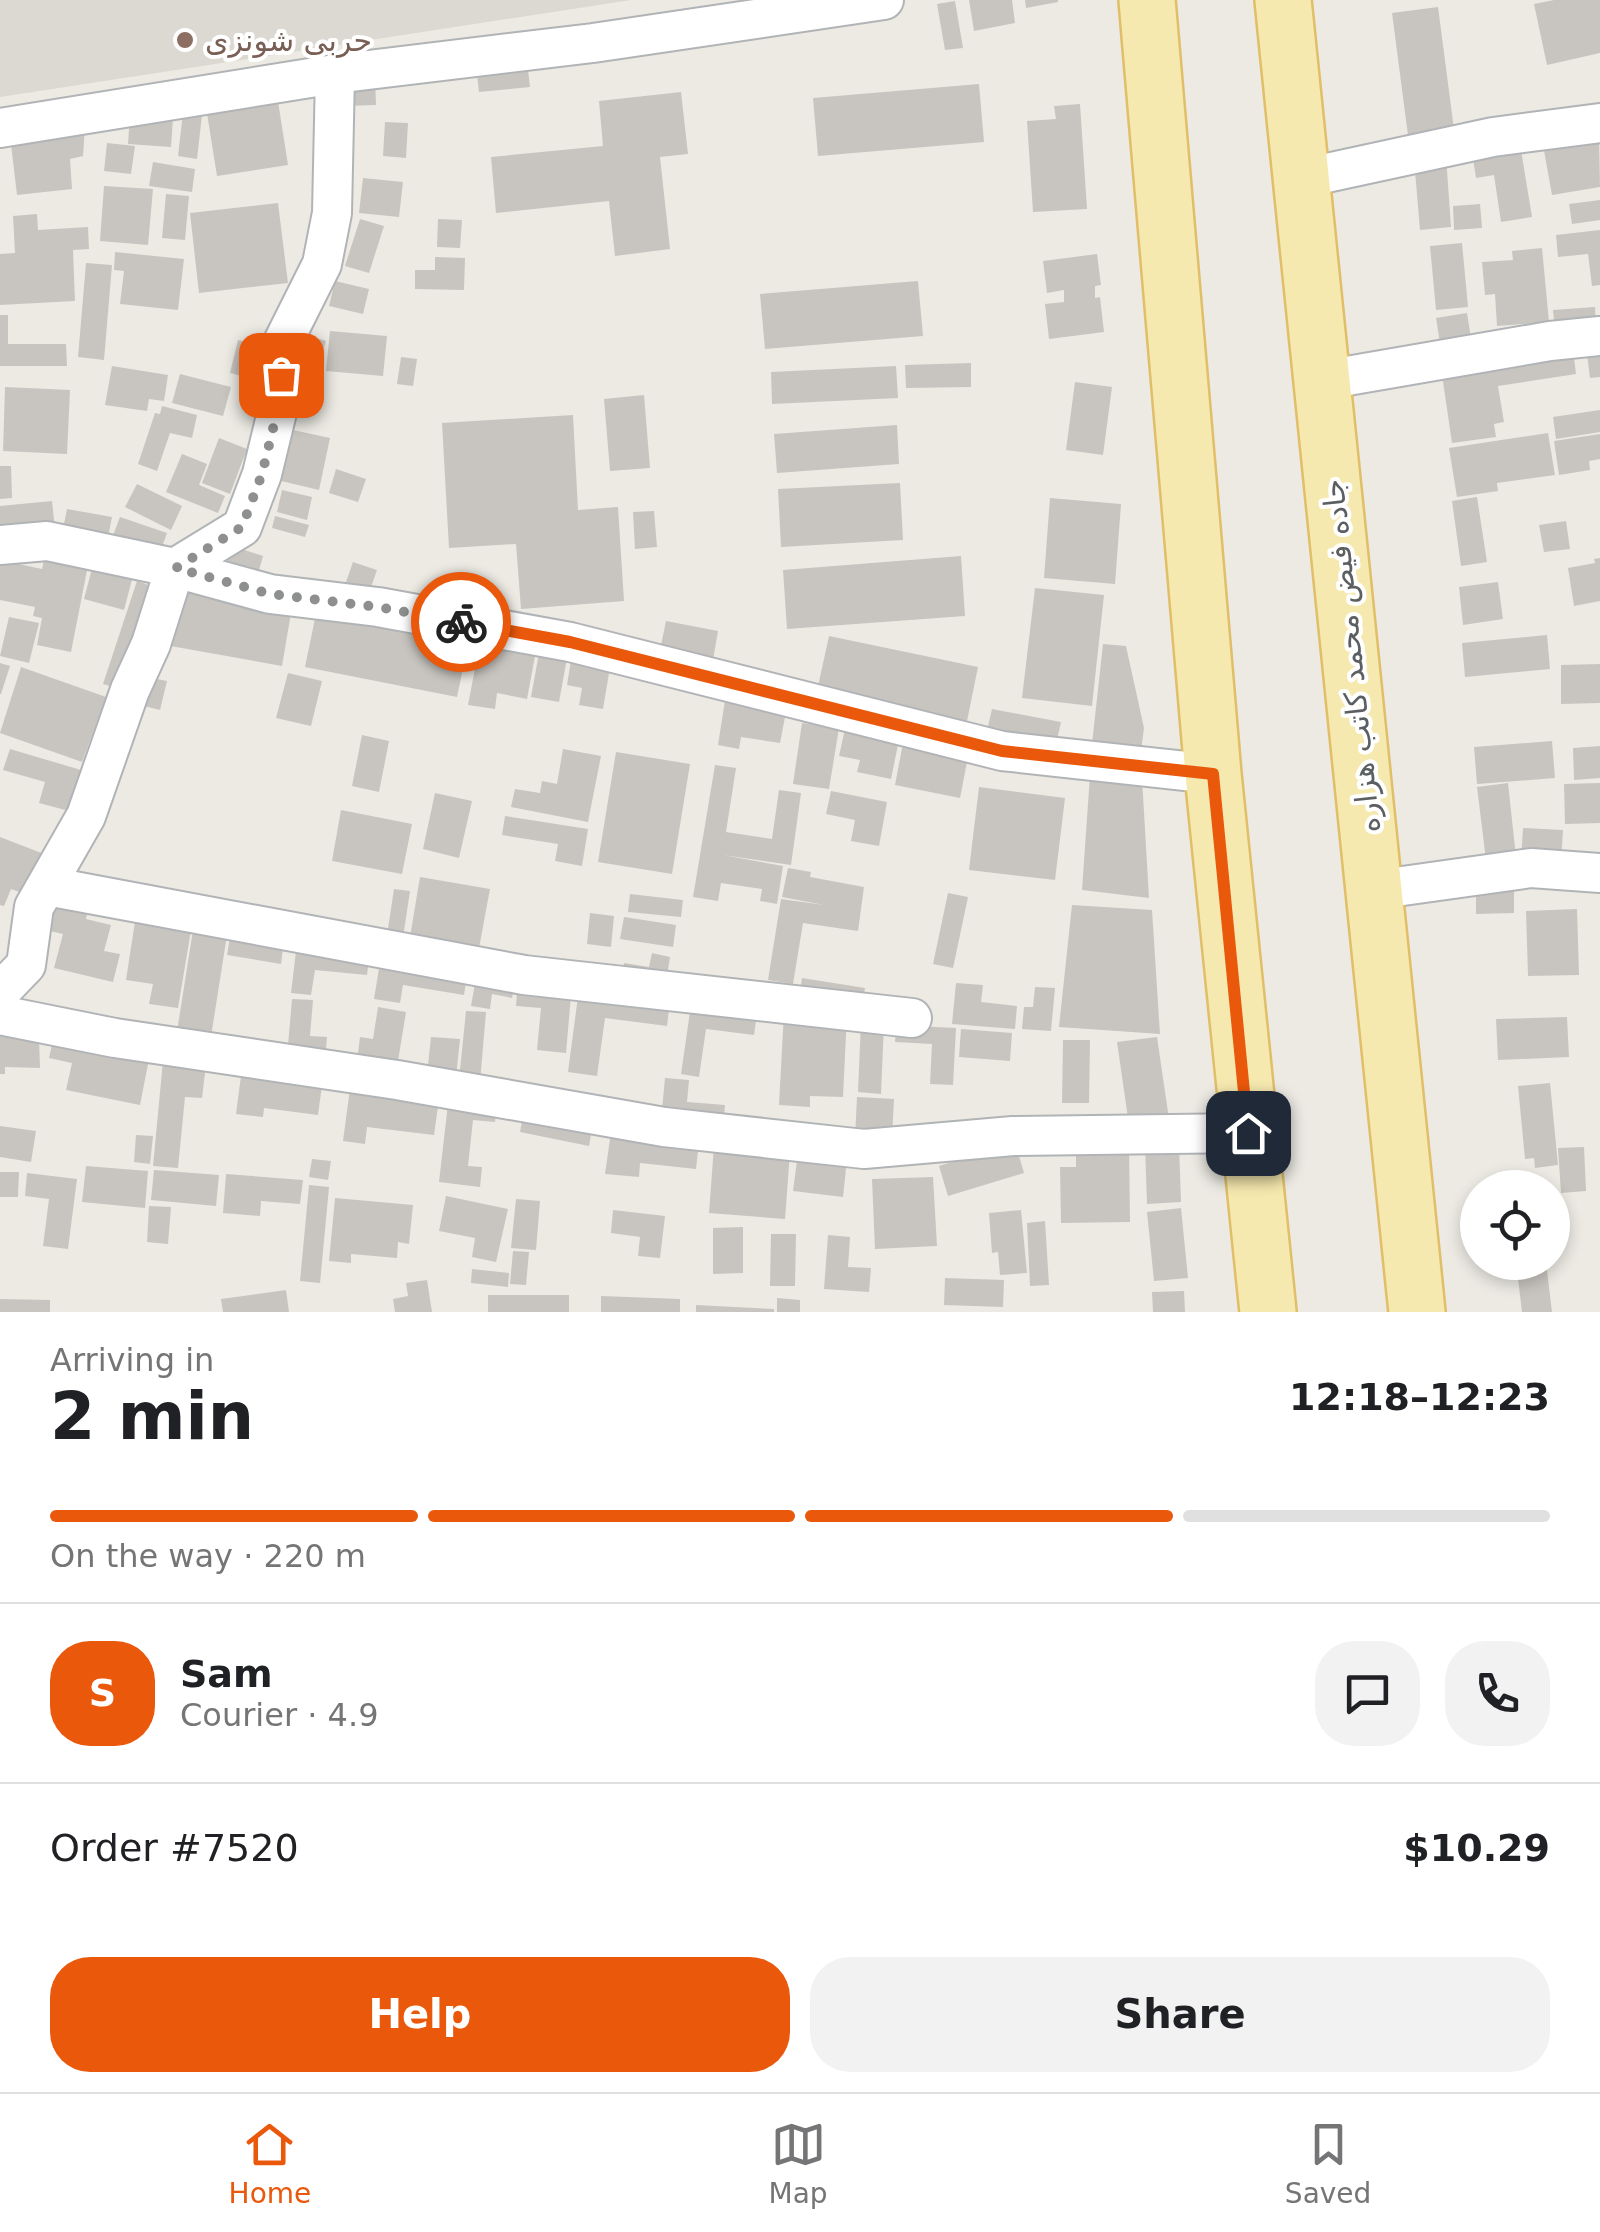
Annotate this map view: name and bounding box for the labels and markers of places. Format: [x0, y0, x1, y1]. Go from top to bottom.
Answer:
place label: حربی شونزی [205, 23, 372, 58]
marker: حربی شونزی [174, 29, 196, 51]
pin [239, 333, 324, 418]
pin [1206, 1091, 1291, 1176]

